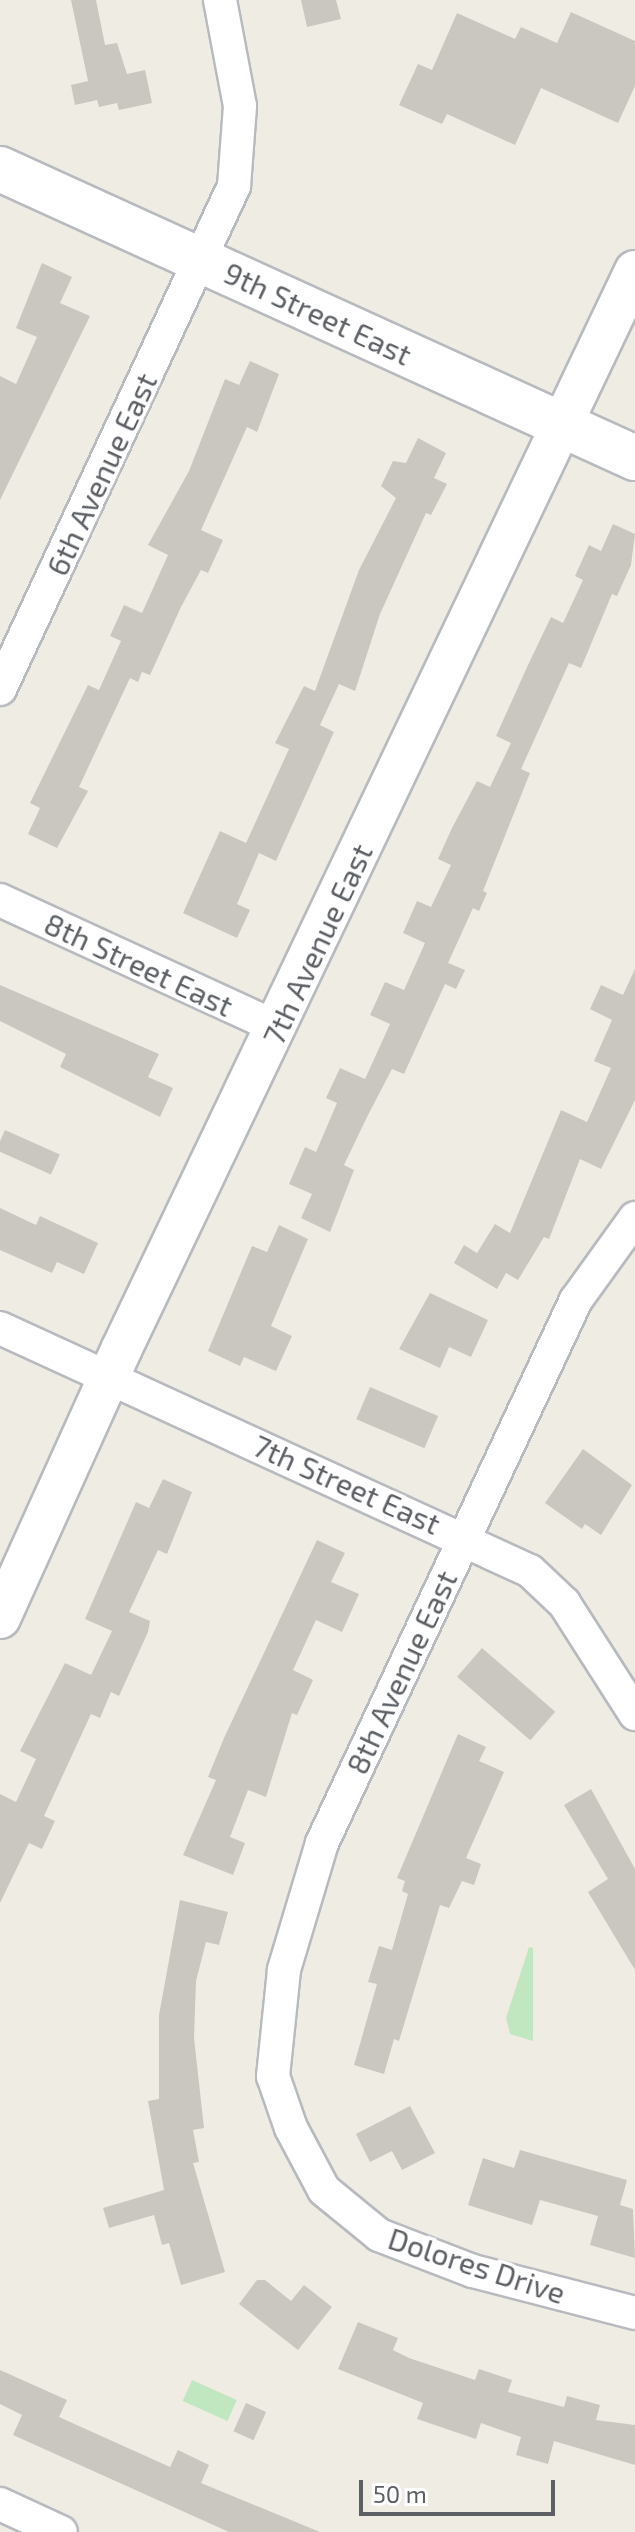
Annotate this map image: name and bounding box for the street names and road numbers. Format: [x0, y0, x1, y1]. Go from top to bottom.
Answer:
street label: 9th Street East [219, 254, 417, 372]
street label: 6th Avenue East [38, 367, 164, 581]
street label: 7th Avenue East [255, 838, 379, 1050]
street label: 8th Street East [39, 905, 239, 1023]
street label: 7th Street East [248, 1427, 446, 1541]
street label: 8th Avenue East [338, 1564, 464, 1780]
street label: Dolores Drive [384, 2219, 570, 2311]

